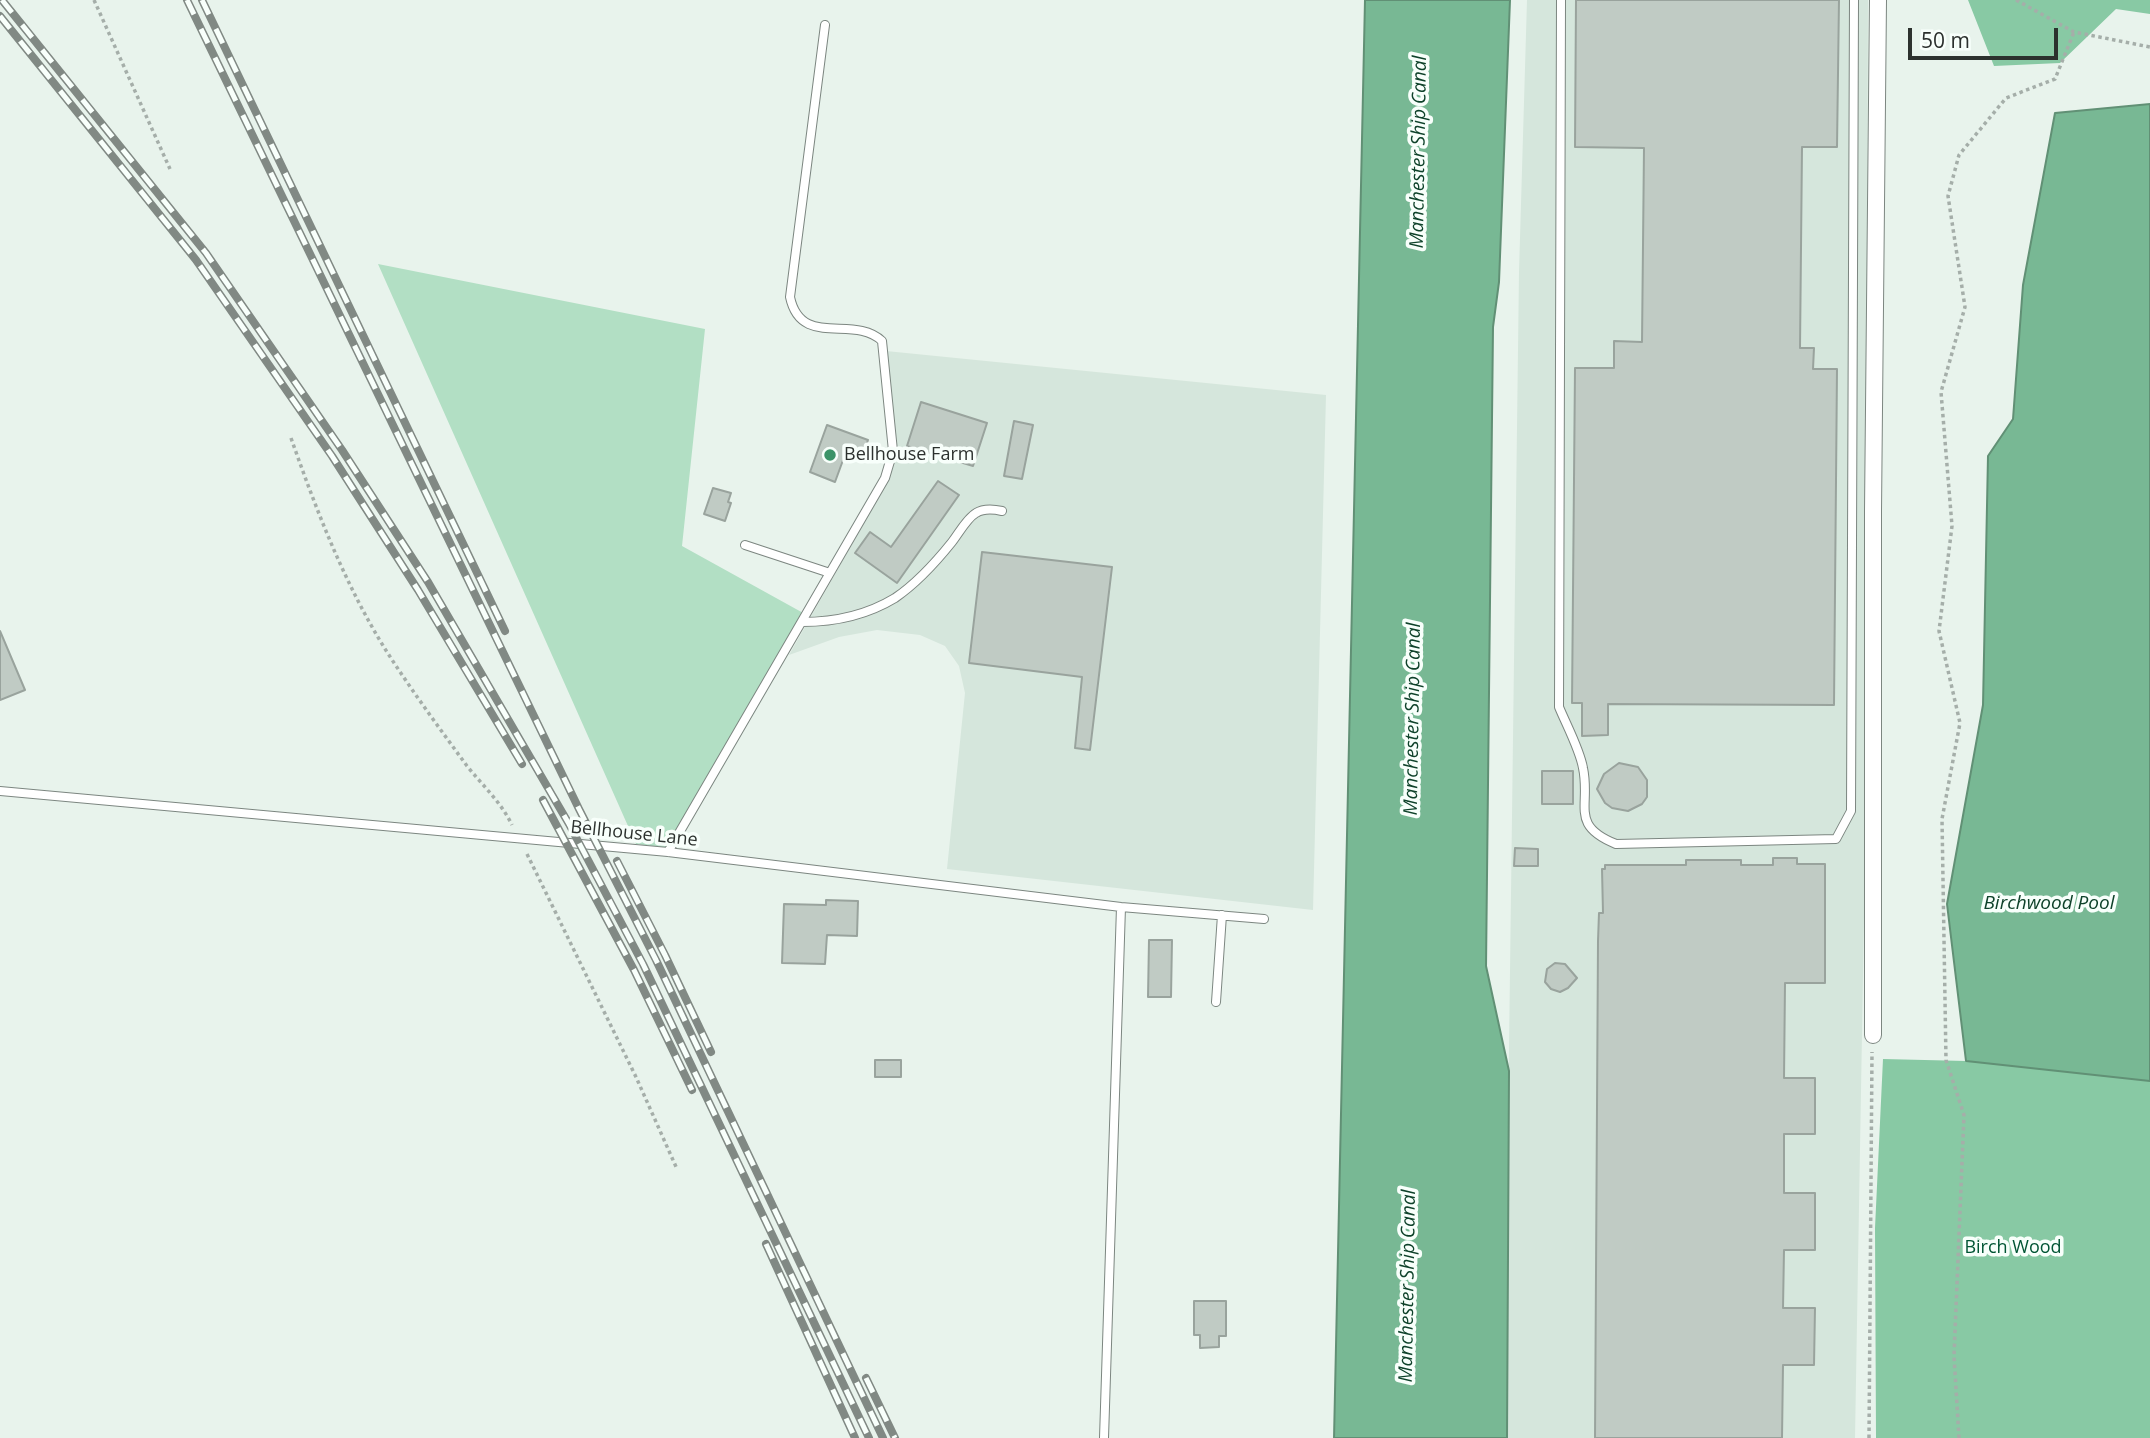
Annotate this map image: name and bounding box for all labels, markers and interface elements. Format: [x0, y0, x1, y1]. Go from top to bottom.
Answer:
scale bar [1912, 14, 2062, 58]
text: 50 m [1921, 26, 1970, 54]
water label: Manchester Ship Canal [1406, 56, 1432, 248]
place label: Bellhouse Farm [844, 444, 974, 466]
marker: Bellhouse Farm [822, 447, 838, 463]
water label: Manchester Ship Canal [1400, 623, 1426, 815]
street label: Bellhouse Lane [569, 817, 699, 851]
water label: Birchwood Pool [1983, 893, 2115, 915]
water label: Manchester Ship Canal [1395, 1190, 1421, 1382]
park label: Birch Wood [1964, 1237, 2062, 1259]

